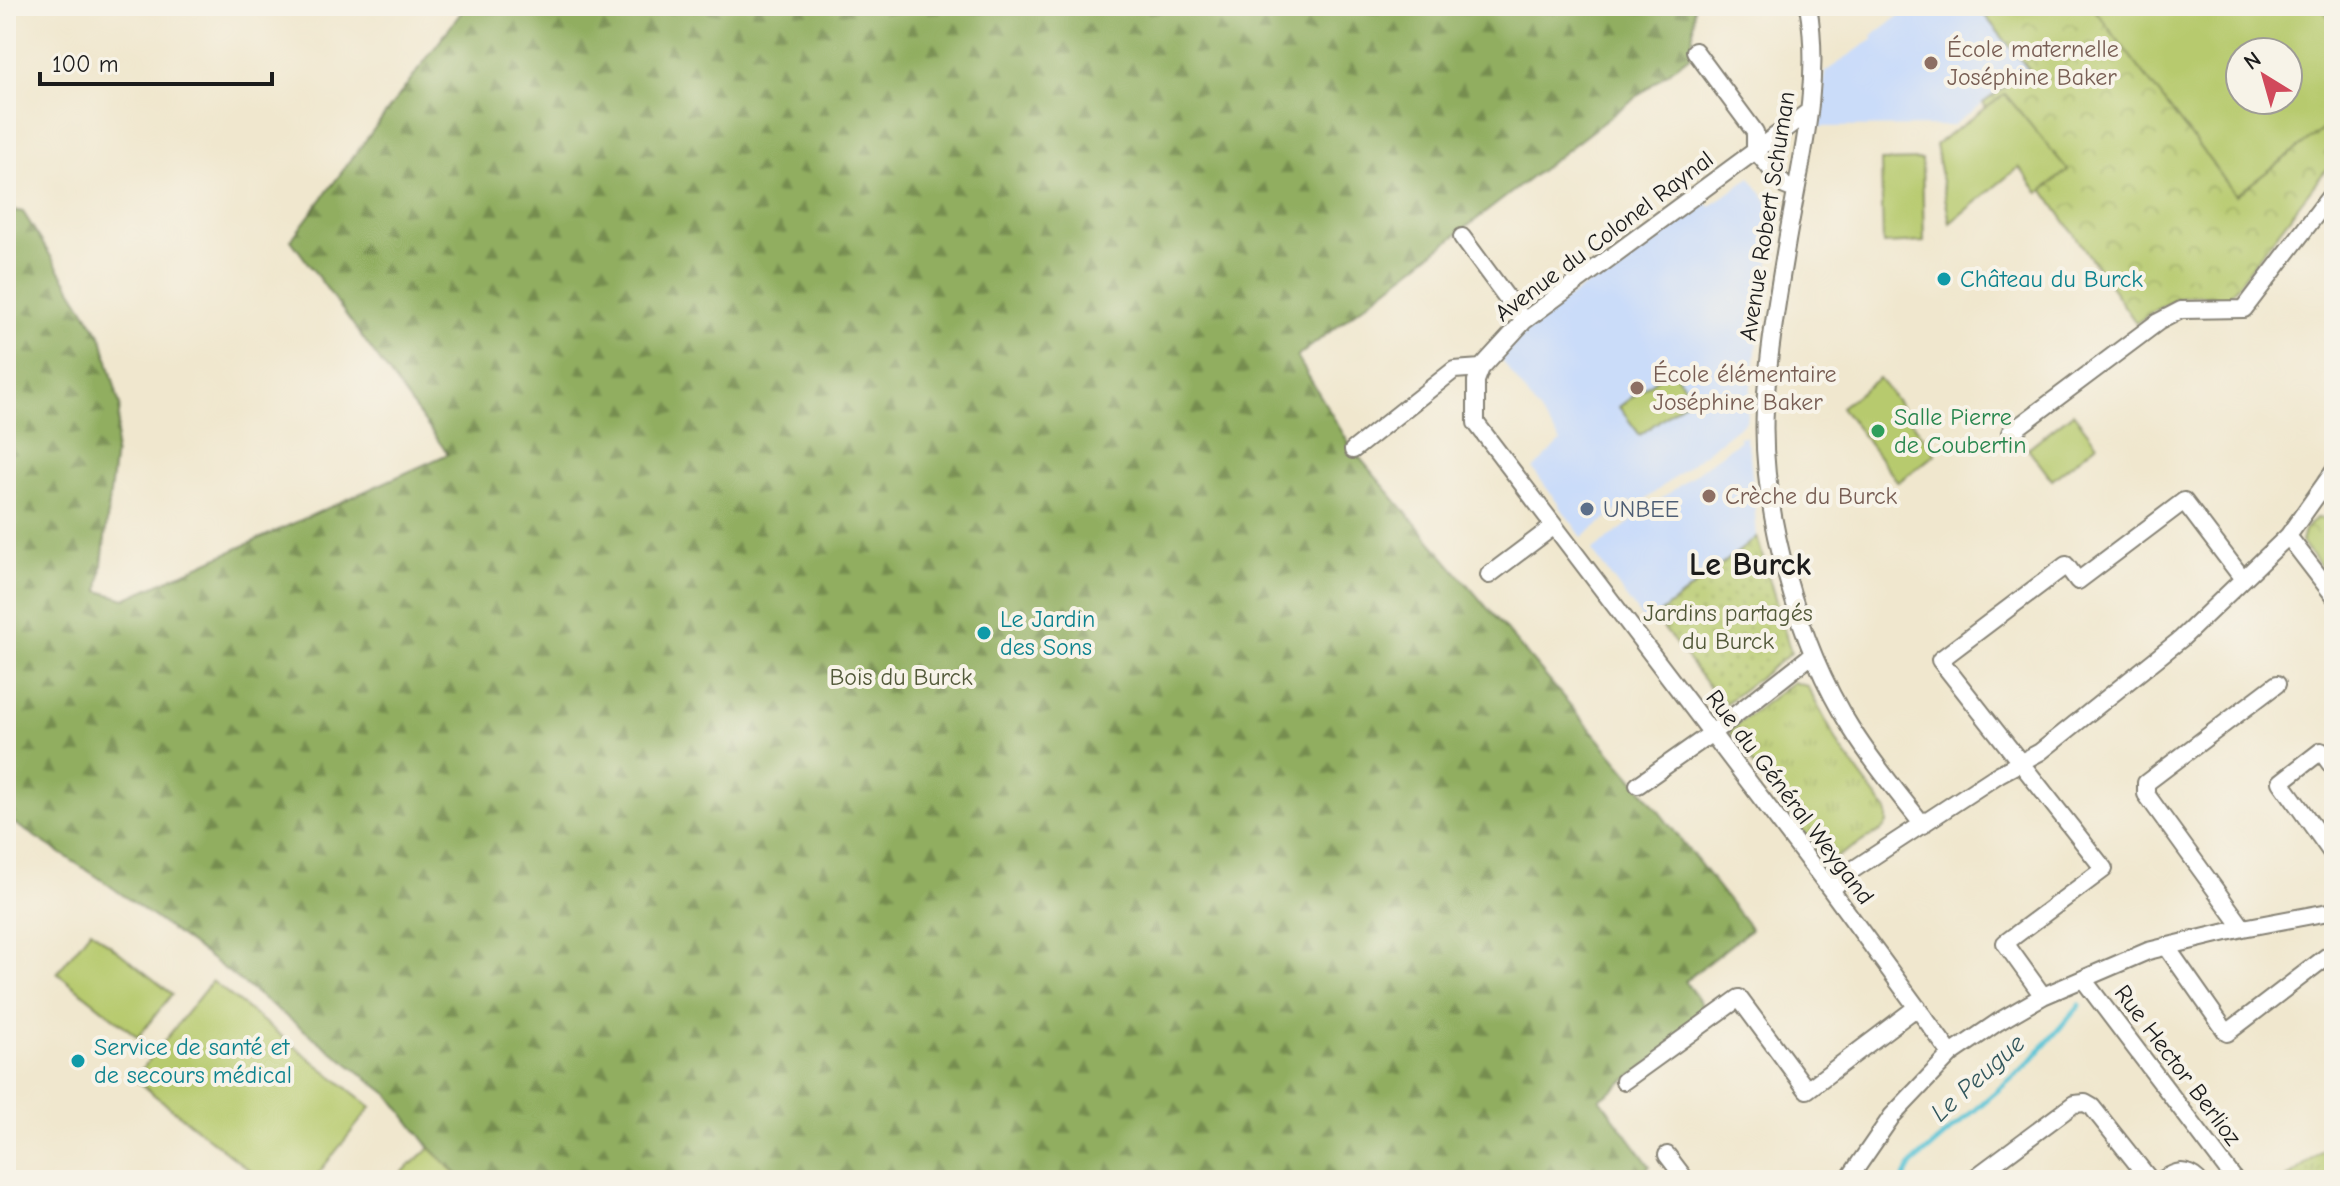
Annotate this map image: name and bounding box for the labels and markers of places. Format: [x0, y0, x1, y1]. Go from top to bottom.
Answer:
place label: École maternelle Joséphine Baker [1947, 35, 2119, 91]
marker: École maternelle Joséphine Baker [1922, 54, 1940, 72]
place label: Château du Burck [1960, 265, 2143, 293]
marker: Château du Burck [1935, 270, 1953, 288]
place label: École élémentaire Joséphine Baker [1653, 360, 1837, 416]
marker: École élémentaire Joséphine Baker [1628, 379, 1646, 397]
place label: Salle Pierre de Coubertin [1894, 403, 2026, 459]
marker: Salle Pierre de Coubertin [1869, 422, 1887, 440]
place label: Crèche du Burck [1725, 482, 1898, 510]
marker: Crèche du Burck [1700, 487, 1718, 505]
place label: UNBEE [1603, 495, 1679, 523]
marker: UNBEE [1578, 500, 1596, 518]
place label: Le Jardin des Sons [1000, 605, 1095, 661]
marker: Le Jardin des Sons [975, 624, 993, 642]
place label: Service de santé et de secours médical [94, 1033, 292, 1089]
marker: Service de santé et de secours médical [69, 1052, 87, 1070]

